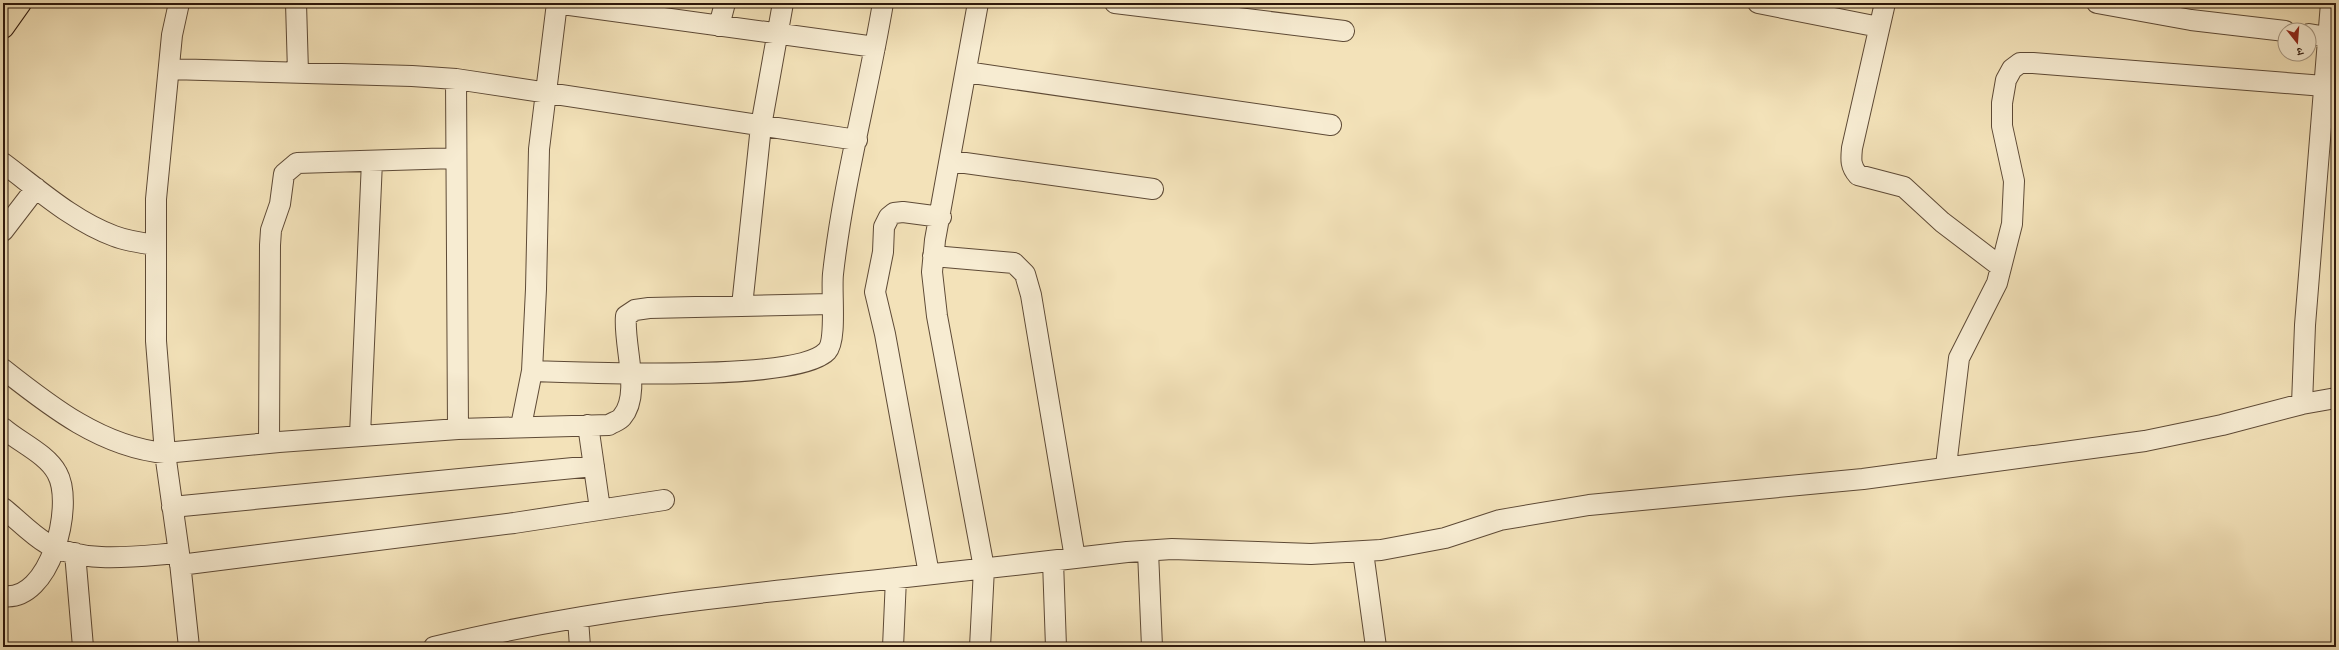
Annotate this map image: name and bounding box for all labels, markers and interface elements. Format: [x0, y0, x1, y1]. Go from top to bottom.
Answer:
north arrow [2277, 22, 2317, 62]
text: उ [2294, 44, 2305, 59]

